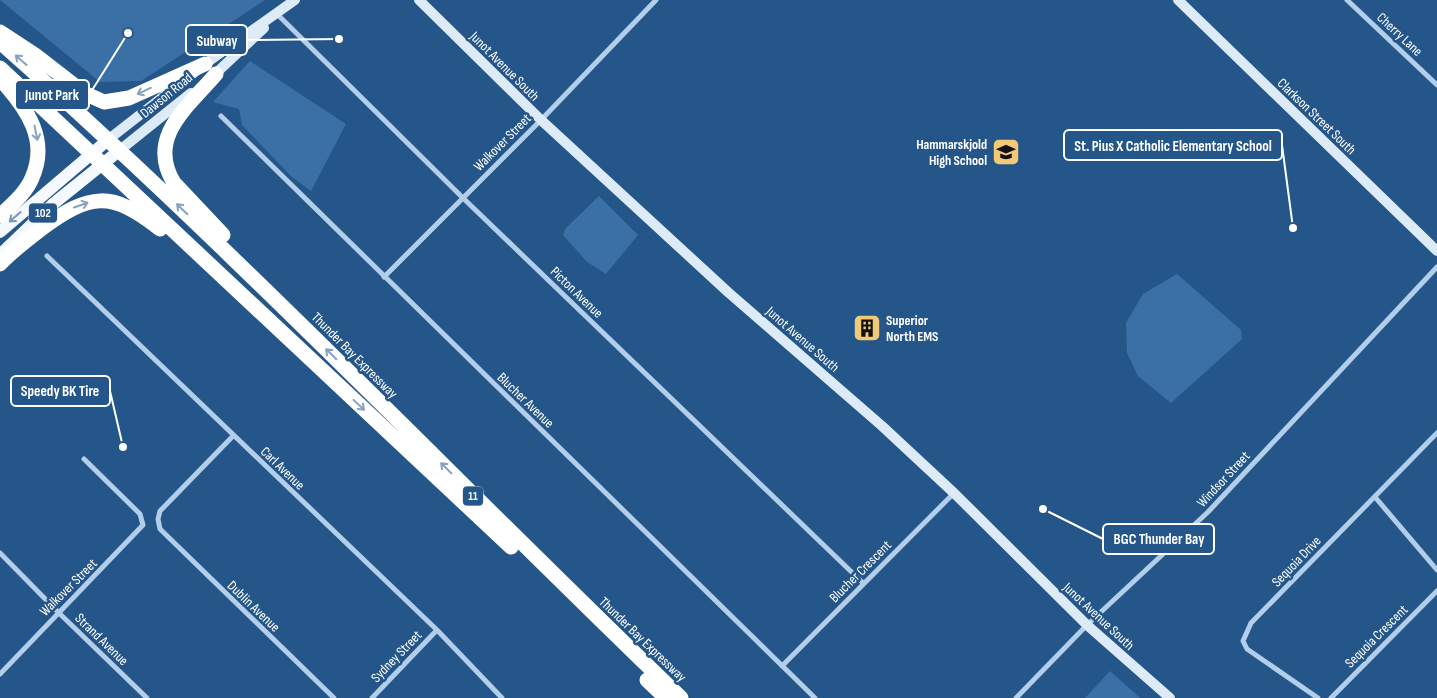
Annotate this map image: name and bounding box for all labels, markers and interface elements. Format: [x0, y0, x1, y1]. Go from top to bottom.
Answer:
street label: Cherry Lane [1373, 9, 1426, 60]
callout: Subway [186, 25, 247, 55]
street label: Junot Avenue South [466, 27, 543, 105]
text: Subway [197, 32, 238, 51]
one-way arrow [14, 55, 27, 66]
street label: Dawson Road [137, 69, 196, 122]
street label: Clarkson Street South [1274, 75, 1359, 158]
callout: Junot Park [15, 80, 89, 110]
text: Junot Park [24, 86, 80, 105]
one-way arrow [137, 87, 152, 96]
street label: Walkover Street [470, 110, 535, 175]
one-way arrow [32, 125, 41, 141]
callout: St. Pius X Catholic Elementary School [1064, 130, 1282, 160]
place label: Hammarskjold High School [916, 136, 987, 169]
school or university icon: Hammarskjold High School [991, 137, 1021, 167]
text: St. Pius X Catholic Elementary School [1074, 137, 1272, 156]
one-way arrow [73, 200, 88, 209]
one-way arrow [175, 203, 188, 215]
road number: 102 [29, 204, 57, 222]
one-way arrow [8, 212, 21, 223]
street label: Picton Avenue [547, 263, 606, 322]
street label: Junot Avenue South [762, 302, 843, 376]
street label: Thunder Bay Expressway [308, 309, 402, 402]
place label: Superior North EMS [886, 312, 938, 345]
building icon: Superior North EMS [852, 313, 882, 343]
one-way arrow [325, 347, 337, 360]
street label: Blucher Avenue [494, 369, 558, 432]
callout: Speedy BK Tire [11, 376, 110, 406]
text: Speedy BK Tire [21, 382, 99, 401]
one-way arrow [352, 400, 365, 411]
street label: Carl Avenue [257, 443, 308, 494]
street label: Windsor Street [1193, 448, 1254, 511]
one-way arrow [440, 462, 452, 474]
road number: 11 [463, 486, 483, 506]
callout: BGC Thunder Bay [1103, 524, 1214, 554]
text: BGC Thunder Bay [1114, 530, 1205, 549]
street label: Sequoia Drive [1268, 533, 1325, 590]
street label: Blucher Crescent [826, 537, 895, 606]
street label: Walkover Street [36, 555, 101, 620]
street label: Dublin Avenue [224, 577, 283, 636]
street label: Junot Avenue South [1059, 578, 1138, 654]
street label: Thunder Bay Expressway [595, 593, 690, 686]
street label: Sequoia Crescent [1341, 601, 1411, 671]
street label: Strand Avenue [71, 610, 132, 669]
street label: Sydney Street [367, 627, 425, 686]

